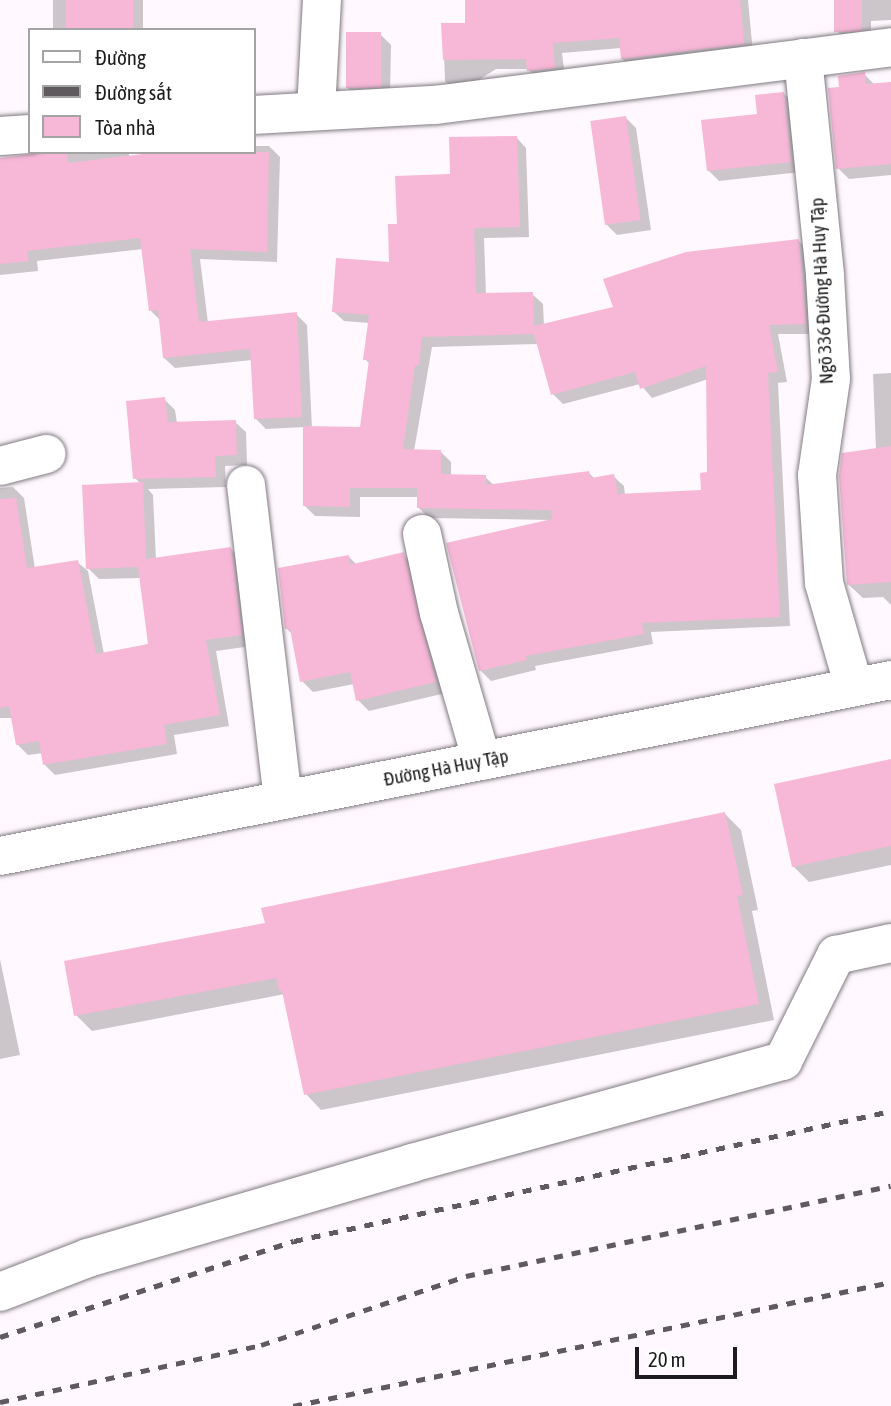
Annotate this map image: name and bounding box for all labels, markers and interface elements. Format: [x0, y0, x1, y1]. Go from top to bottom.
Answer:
legend [28, 28, 256, 154]
text: Đường [95, 45, 146, 69]
text: Đường sắt [95, 80, 172, 104]
text: Tòa nhà [95, 115, 156, 139]
street label: Ngõ 336 Đường Hà Huy Tập [806, 197, 838, 385]
street label: Đường Hà Huy Tập [382, 745, 510, 791]
scale bar [639, 1332, 740, 1376]
text: 20 m [648, 1347, 686, 1371]

